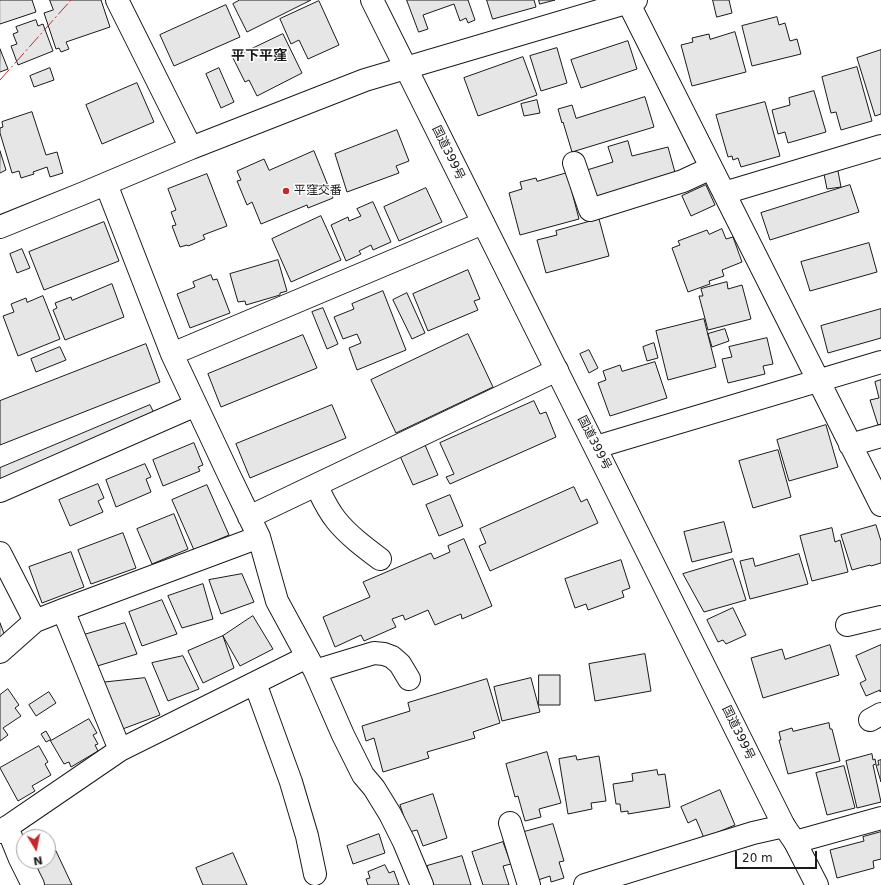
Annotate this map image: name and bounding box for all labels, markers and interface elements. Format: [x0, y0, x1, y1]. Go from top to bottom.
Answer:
district label: 平下平窪 [231, 48, 287, 64]
street label: 国道399号 [429, 123, 467, 183]
place label: 平窪交番 [294, 184, 342, 198]
marker: 平窪交番 [281, 186, 291, 196]
street label: 国道399号 [574, 413, 614, 473]
street label: 国道399号 [719, 703, 757, 763]
north arrow [16, 829, 56, 869]
scale bar [737, 843, 819, 869]
text: 20 m [742, 851, 773, 865]
text: N [32, 853, 44, 868]

